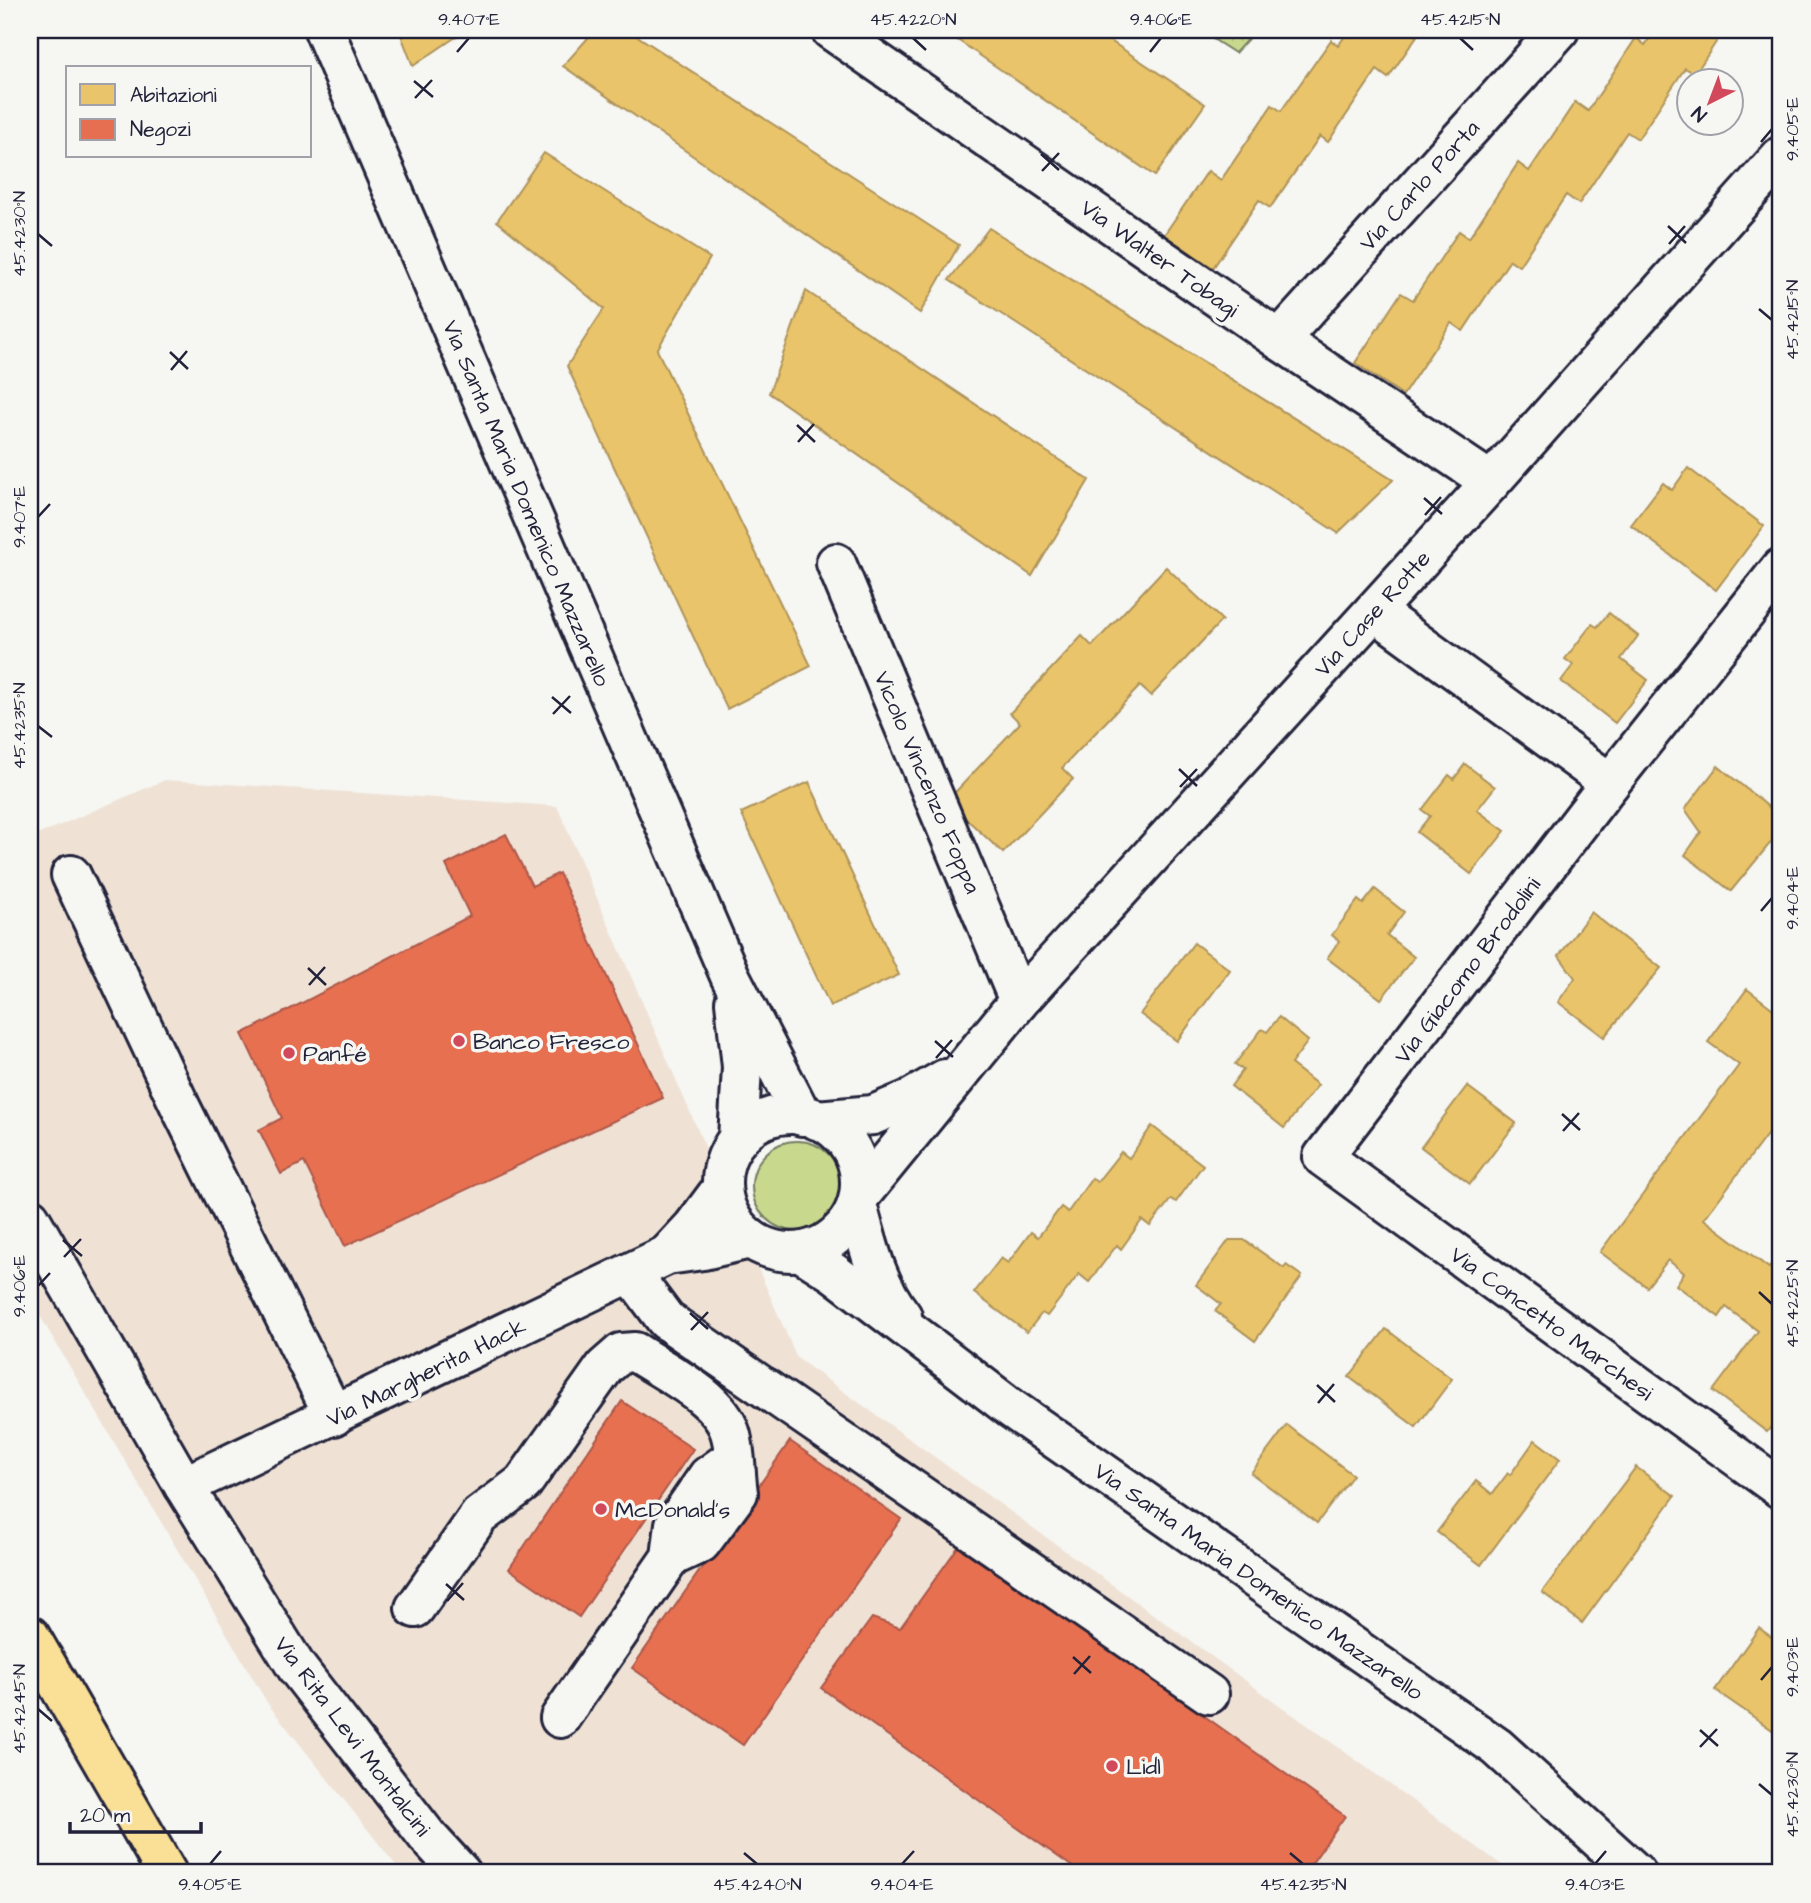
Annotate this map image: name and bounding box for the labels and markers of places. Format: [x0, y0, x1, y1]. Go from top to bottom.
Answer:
place label: Banco Fresco [473, 1026, 629, 1058]
marker: Banco Fresco [451, 1033, 467, 1049]
place label: Panfé [303, 1038, 367, 1070]
marker: Panfé [281, 1045, 297, 1061]
place label: McDonald's [615, 1494, 730, 1526]
marker: McDonald's [593, 1501, 609, 1517]
place label: Lidl [1126, 1751, 1161, 1783]
marker: Lidl [1104, 1758, 1120, 1774]

